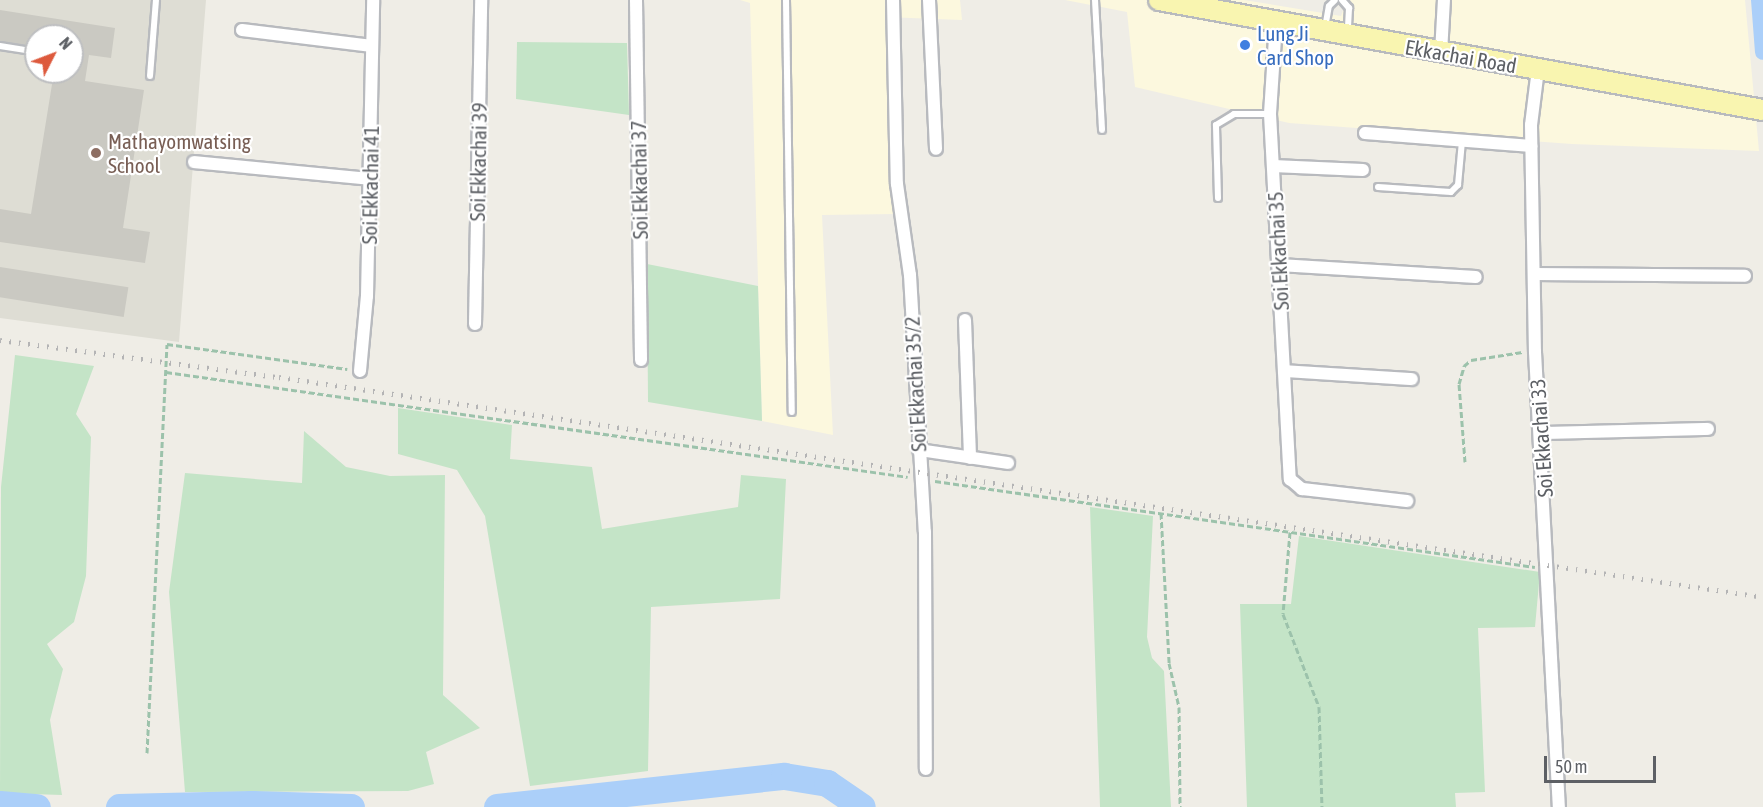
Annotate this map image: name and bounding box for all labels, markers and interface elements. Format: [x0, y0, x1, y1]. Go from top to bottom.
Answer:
place label: Lung Ji Card Shop [1257, 20, 1334, 70]
north arrow [24, 24, 84, 84]
text: N [56, 34, 76, 53]
street label: Ekkachai Road [1403, 34, 1519, 78]
marker: Lung Ji Card Shop [1238, 38, 1252, 52]
street label: Soi Ekkachai 39 [464, 102, 492, 222]
street label: Soi Ekkachai 37 [625, 120, 653, 240]
street label: Soi Ekkachai 41 [356, 125, 384, 245]
place label: Mathayomwatsing School [108, 128, 251, 178]
marker: Mathayomwatsing School [89, 146, 103, 160]
street label: Soi Ekkachai 35 [1262, 191, 1294, 311]
street label: Soi Ekkachai 35/2 [899, 316, 931, 452]
street label: Soi Ekkachai 33 [1524, 378, 1558, 498]
scale bar [1547, 744, 1660, 782]
text: 50 m [1555, 756, 1587, 777]

